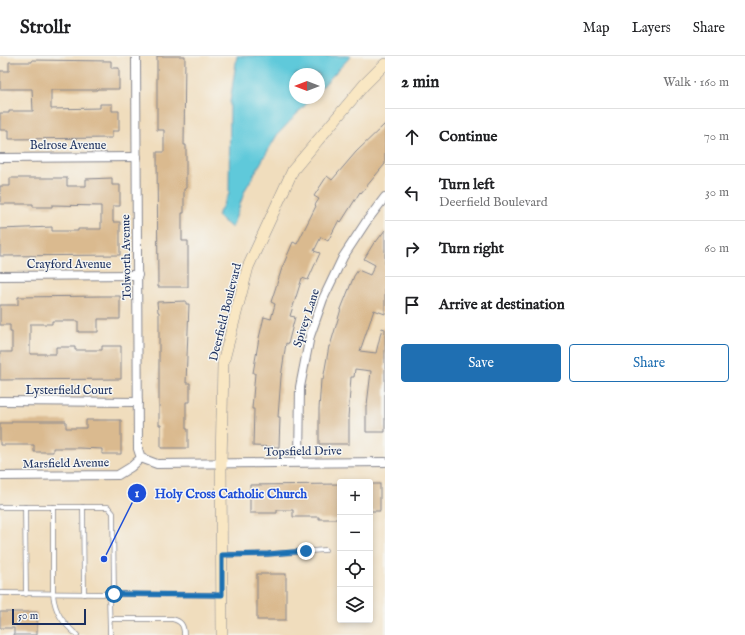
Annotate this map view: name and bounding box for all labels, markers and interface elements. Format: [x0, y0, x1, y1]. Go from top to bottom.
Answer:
text: Strollr [20, 16, 71, 40]
text: Map [583, 19, 610, 37]
text: Layers [632, 19, 671, 37]
text: Share [693, 19, 725, 37]
north arrow [289, 68, 325, 104]
text: 2 min [401, 72, 439, 93]
text: Walk · 160 m [663, 74, 729, 91]
icon: ahead [401, 126, 423, 148]
text: Continue [439, 127, 497, 146]
text: 70 m [704, 128, 729, 145]
street label: Belrose Avenue [30, 138, 107, 153]
text: Turn left [439, 175, 495, 194]
icon: left [401, 182, 423, 204]
text: 30 m [705, 184, 729, 201]
text: Deerfield Boulevard [439, 194, 548, 211]
street label: Tolworth Avenue [118, 214, 135, 300]
icon: right [401, 238, 423, 260]
text: Turn right [439, 239, 504, 258]
text: 60 m [704, 240, 729, 257]
street label: Crayford Avenue [27, 257, 112, 272]
street label: Deerfield Boulevard [206, 261, 245, 363]
street label: Spivey Lane [290, 287, 324, 350]
icon: arrive [401, 294, 423, 316]
text: Arrive at destination [439, 295, 565, 314]
button: Save [401, 344, 561, 382]
button: Share [569, 344, 729, 382]
street label: Lysterfield Court [26, 383, 112, 398]
street label: Topsfield Drive [264, 443, 342, 461]
street label: Marsfield Avenue [23, 455, 110, 472]
map controls [337, 479, 373, 623]
button: + [337, 479, 373, 515]
callout: Holy Cross Catholic Church [127, 481, 315, 506]
text: 1 [135, 486, 140, 501]
text: Holy Cross Catholic Church [155, 486, 308, 503]
button: − [337, 515, 373, 551]
route end [297, 542, 315, 560]
button: locate [337, 551, 373, 587]
route start [105, 585, 123, 603]
button: layers [337, 587, 373, 623]
scale bar [12, 607, 86, 626]
text: 50 m [18, 609, 38, 623]

